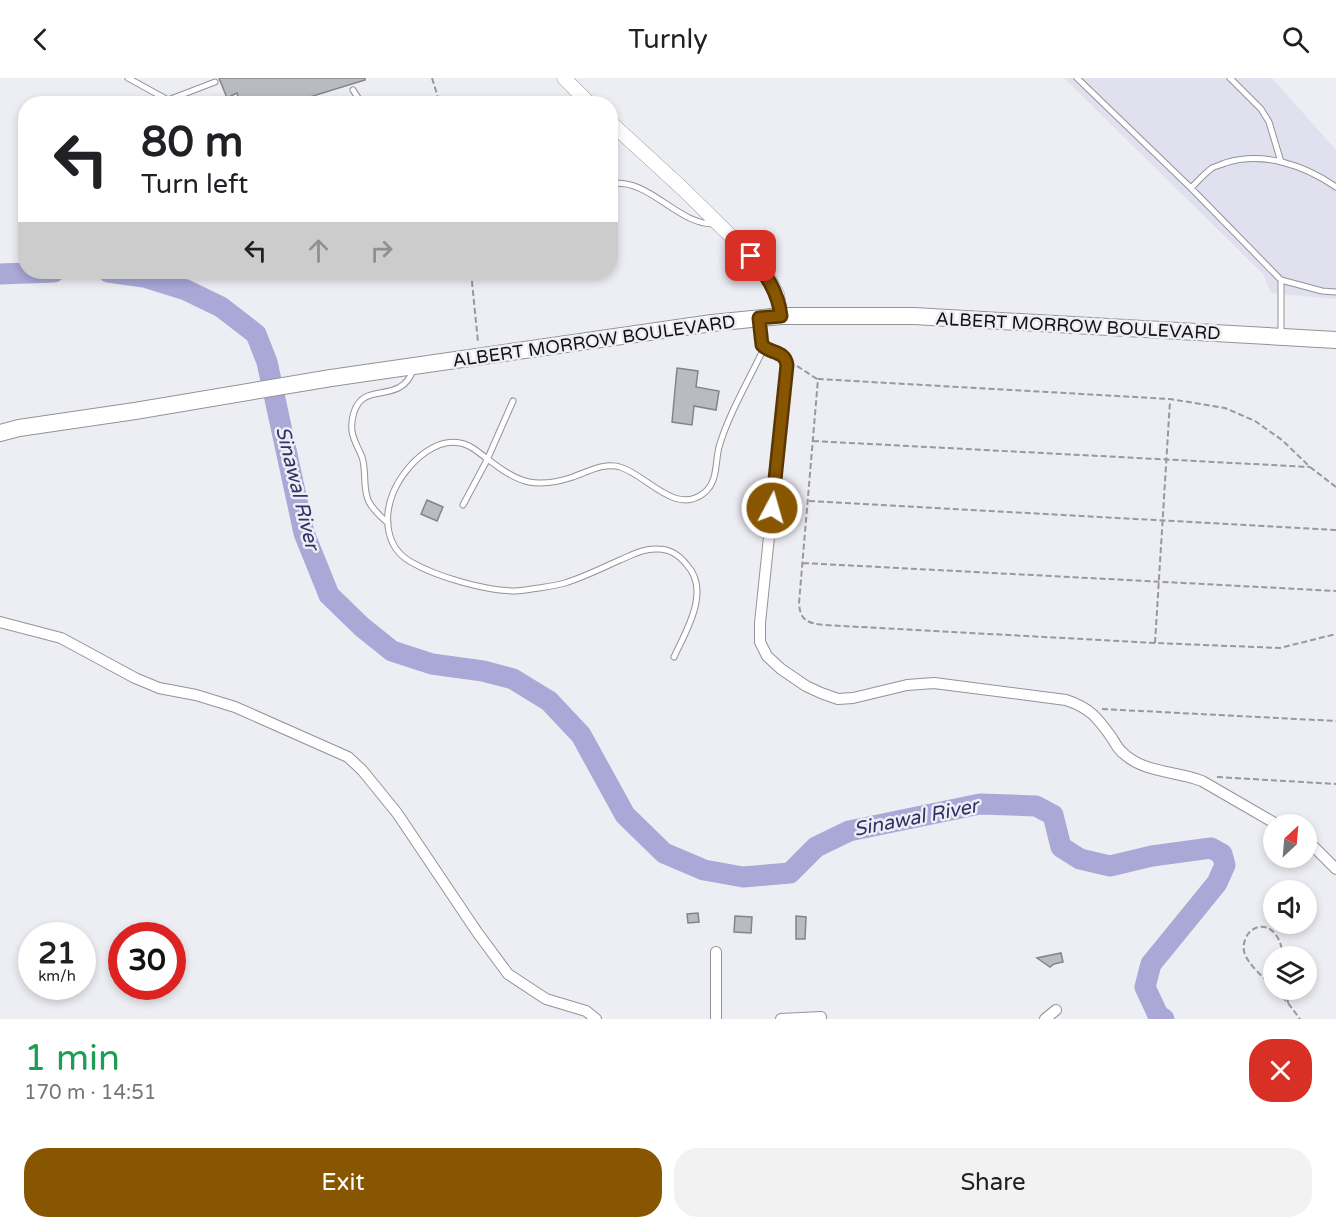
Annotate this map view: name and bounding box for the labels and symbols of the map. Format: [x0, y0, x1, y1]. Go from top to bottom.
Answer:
pin [725, 230, 776, 281]
street label: ALBERT MORROW BOULEVARD [935, 308, 1221, 344]
street label: ALBERT MORROW BOULEVARD [451, 310, 737, 372]
water label: Sinawal River [270, 424, 324, 554]
position arrow [740, 476, 804, 540]
water label: Sinawal River [852, 794, 983, 842]
north arrow [1263, 814, 1317, 868]
speed limit sign: 30 [108, 922, 186, 1000]

